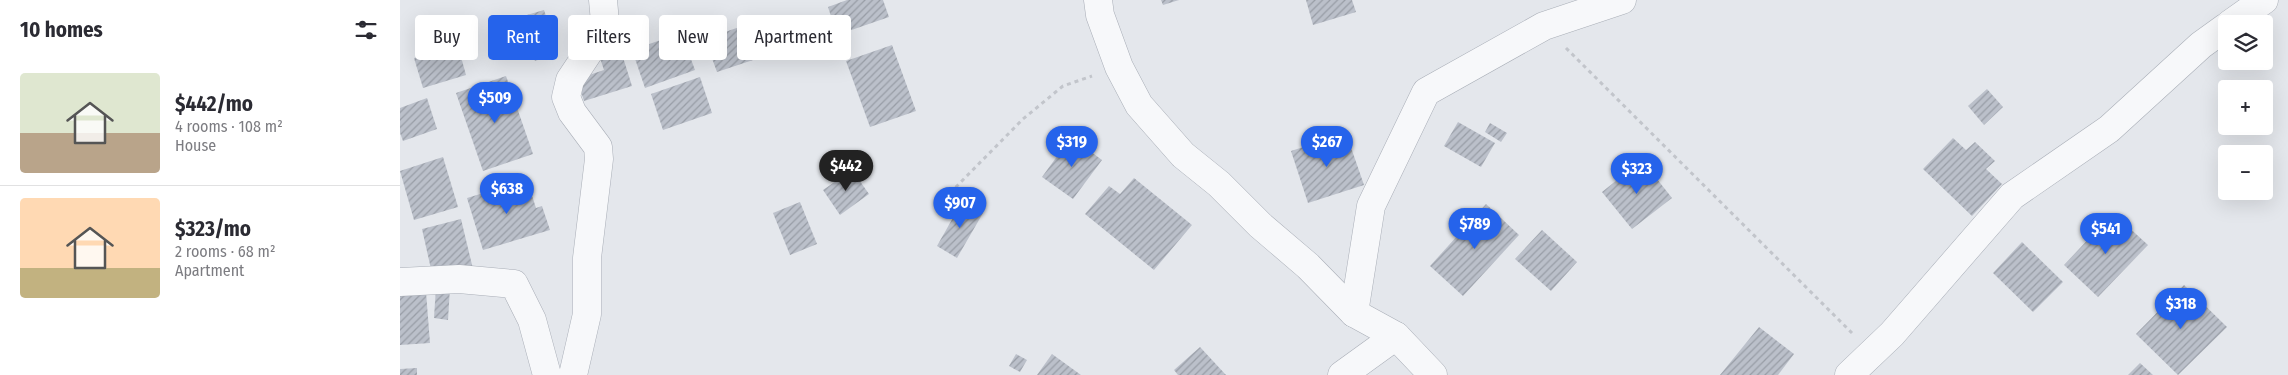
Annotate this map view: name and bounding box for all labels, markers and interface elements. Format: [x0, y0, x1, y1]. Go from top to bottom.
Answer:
chip: Buy [415, 15, 478, 60]
chip: Rent [488, 15, 558, 60]
chip: Filters [568, 15, 649, 60]
chip: New [659, 15, 727, 60]
chip: Apartment [737, 15, 851, 60]
map controls [2218, 15, 2273, 200]
button: layers [2218, 15, 2273, 70]
icon: filters [352, 16, 380, 44]
text: 10 homes [20, 17, 103, 43]
button: + [2218, 80, 2273, 135]
pin: $509 [465, 82, 525, 124]
text: $509 [479, 88, 511, 107]
text: $442/mo [175, 91, 253, 117]
icon: home [60, 93, 120, 153]
text: 4 rooms · 108 m² [175, 117, 283, 136]
pin: $319 [1042, 126, 1102, 168]
pin: $267 [1297, 126, 1357, 168]
text: $319 [1057, 132, 1087, 151]
text: $267 [1312, 132, 1342, 151]
text: House [175, 136, 216, 155]
button: − [2218, 145, 2273, 200]
pin: $442 [816, 150, 876, 192]
pin: $323 [1607, 152, 1667, 195]
text: $442 [830, 156, 862, 175]
text: $323 [1622, 159, 1652, 178]
pin: $638 [477, 172, 537, 215]
text: $638 [491, 179, 523, 198]
pin: $907 [930, 186, 990, 229]
text: $907 [944, 193, 976, 212]
pin: $789 [1445, 208, 1505, 250]
pin: $541 [2076, 212, 2136, 255]
text: $789 [1460, 214, 1490, 233]
text: $323/mo [175, 216, 251, 242]
icon: home [60, 218, 120, 278]
text: $541 [2091, 219, 2121, 238]
text: 2 rooms · 68 m² [175, 242, 276, 261]
text: Apartment [175, 261, 244, 280]
pin: $318 [2151, 288, 2211, 330]
text: $318 [2166, 294, 2196, 313]

